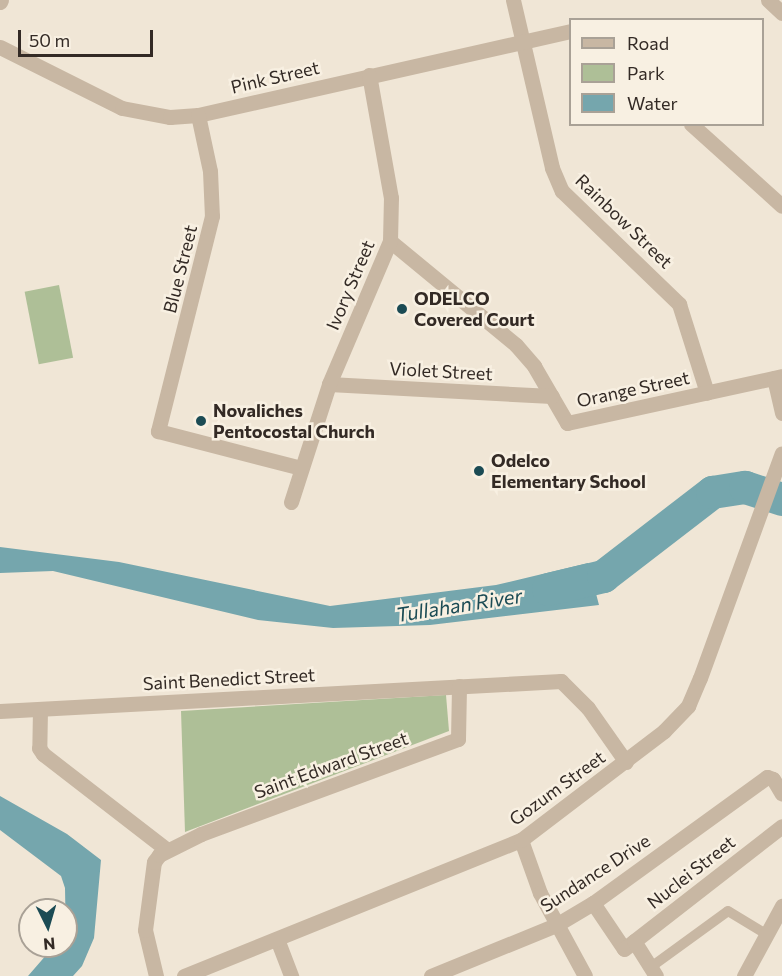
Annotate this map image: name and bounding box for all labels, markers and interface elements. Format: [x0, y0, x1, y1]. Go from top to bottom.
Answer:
scale bar [21, 18, 156, 56]
legend [569, 18, 764, 126]
text: 50 m [29, 29, 70, 51]
text: Road [627, 32, 669, 54]
street label: Pink Street [229, 56, 321, 98]
text: Park [627, 62, 665, 84]
text: Water [627, 92, 678, 114]
street label: Rainbow Street [571, 169, 677, 273]
street label: Blue Street [159, 223, 201, 315]
street label: Ivory Street [321, 237, 379, 333]
place label: ODELCO Covered Court [414, 288, 535, 330]
marker: ODELCO Covered Court [395, 302, 409, 316]
street label: Violet Street [389, 358, 493, 384]
street label: Orange Street [575, 366, 691, 412]
place label: Novaliches Pentocostal Church [213, 400, 375, 442]
marker: Novaliches Pentocostal Church [194, 414, 208, 428]
place label: Odelco Elementary School [491, 450, 646, 492]
marker: Odelco Elementary School [472, 464, 486, 478]
water label: Tullahan River [394, 583, 524, 627]
street label: Saint Benedict Street [142, 664, 316, 694]
street label: Saint Edward Street [251, 727, 411, 803]
street label: Gozum Street [505, 746, 609, 830]
street label: Sundance Drive [536, 830, 654, 916]
street label: Nuclei Street [643, 831, 739, 913]
north arrow [18, 898, 78, 958]
text: N [43, 934, 56, 954]

